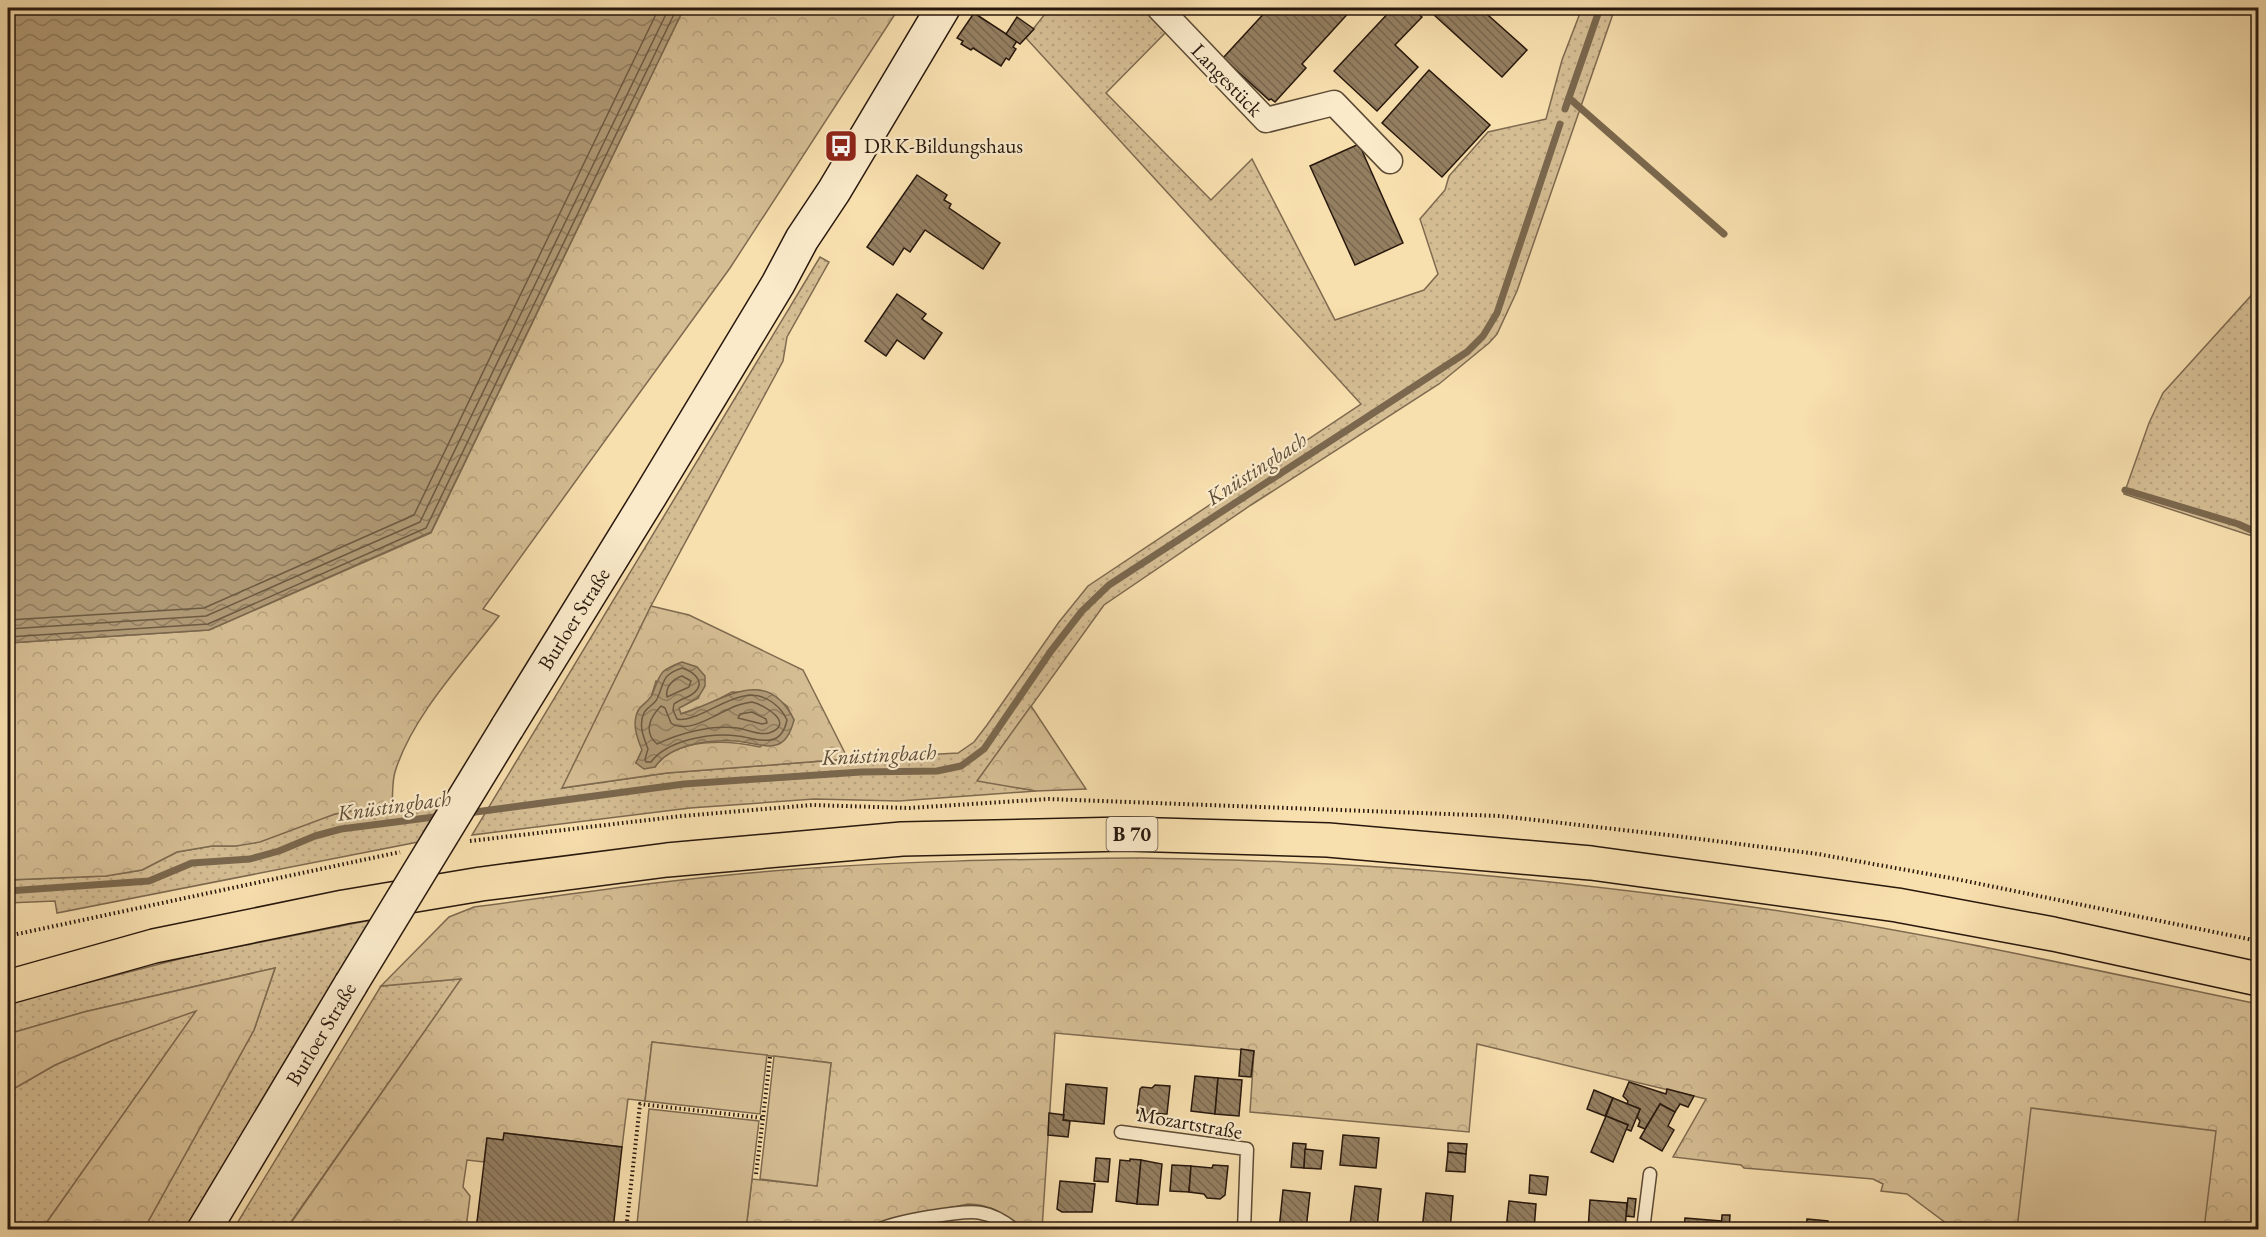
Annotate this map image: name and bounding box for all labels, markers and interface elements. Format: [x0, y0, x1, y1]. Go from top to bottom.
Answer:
street label: Langestück [1186, 37, 1270, 123]
bus stop icon: DRK-Bildungshaus [823, 128, 859, 164]
place label: DRK-Bildungshaus [864, 132, 1023, 159]
water label: Knüstingbach [1199, 425, 1313, 512]
street label: Burloer Straße [531, 562, 616, 675]
water label: Knüstingbach [820, 737, 937, 772]
water label: Knüstingbach [334, 783, 453, 828]
road number: B 70 [1106, 817, 1158, 851]
street label: Burloer Straße [279, 977, 362, 1090]
street label: Mozartstraße [1136, 1100, 1245, 1145]

